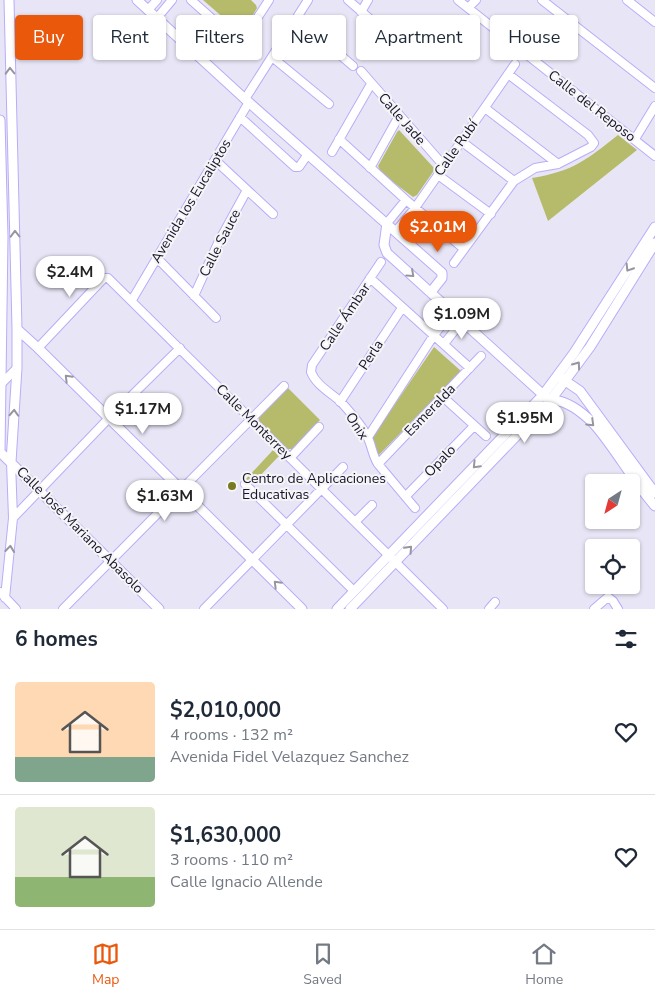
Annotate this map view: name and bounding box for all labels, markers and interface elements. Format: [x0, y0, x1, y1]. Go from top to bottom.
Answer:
chip: Buy [15, 15, 83, 60]
chip: Rent [93, 15, 166, 60]
chip: Filters [176, 15, 262, 60]
chip: New [272, 15, 346, 60]
chip: Apartment [356, 15, 480, 60]
chip: House [490, 15, 578, 60]
street label: Calle del Reposo [544, 66, 640, 146]
one-way arrow [5, 67, 16, 75]
street label: Calle Jade [374, 89, 430, 149]
street label: Calle Rubí [430, 116, 483, 180]
street label: Avenida los Eucaliptos [146, 135, 236, 267]
street label: Calle Sauce [195, 206, 245, 280]
pin: $2.01M [397, 210, 479, 253]
text: $2.01M [410, 216, 466, 238]
one-way arrow [9, 229, 20, 237]
pin: $2.4M [35, 256, 105, 298]
text: $2.4M [47, 261, 93, 283]
one-way arrow [626, 262, 635, 272]
one-way arrow [405, 268, 414, 277]
street label: Calle Ámbar [315, 279, 375, 355]
pin: $1.09M [421, 298, 503, 340]
text: $1.09M [434, 303, 490, 325]
street label: Perla [354, 336, 388, 374]
one-way arrow [571, 361, 580, 371]
one-way arrow [65, 375, 74, 384]
street label: Calle Monterrey [212, 380, 297, 465]
street label: Esmeralda [400, 380, 460, 440]
pin: $1.17M [102, 392, 184, 435]
text: $1.17M [115, 398, 171, 420]
pin: $1.95M [484, 402, 566, 444]
text: $1.95M [497, 407, 553, 429]
one-way arrow [9, 409, 20, 417]
street label: Onix [341, 409, 373, 444]
one-way arrow [585, 417, 594, 426]
street label: Opalo [420, 441, 460, 481]
one-way arrow [473, 459, 482, 468]
street label: Calle José Mariano Abasolo [12, 462, 148, 598]
place label: Centro de Aplicaciones Educativas [242, 469, 386, 504]
north arrow [585, 474, 640, 529]
map controls [585, 474, 640, 594]
pin: $1.63M [124, 480, 206, 522]
marker: Centro de Aplicaciones Educativas [226, 480, 238, 492]
text: $1.63M [137, 485, 193, 507]
button: locate [585, 539, 640, 594]
one-way arrow [4, 545, 15, 553]
one-way arrow [403, 546, 412, 555]
one-way arrow [274, 581, 283, 590]
text: 6 homes [15, 625, 98, 653]
icon: filters [612, 625, 640, 653]
text: $2,010,000 [170, 696, 281, 724]
icon: home [55, 702, 115, 762]
icon: heart [612, 718, 640, 746]
text: 4 rooms · 132 m² [170, 724, 293, 746]
text: Avenida Fidel Velazquez Sanchez [170, 746, 409, 768]
text: $1,630,000 [170, 821, 281, 849]
icon: home [55, 827, 115, 887]
icon: heart [612, 843, 640, 871]
text: 3 rooms · 110 m² [170, 849, 293, 871]
text: Calle Ignacio Allende [170, 871, 323, 893]
tab: Map [92, 940, 120, 989]
tab: Saved [303, 940, 342, 989]
tab: Home [525, 940, 563, 989]

